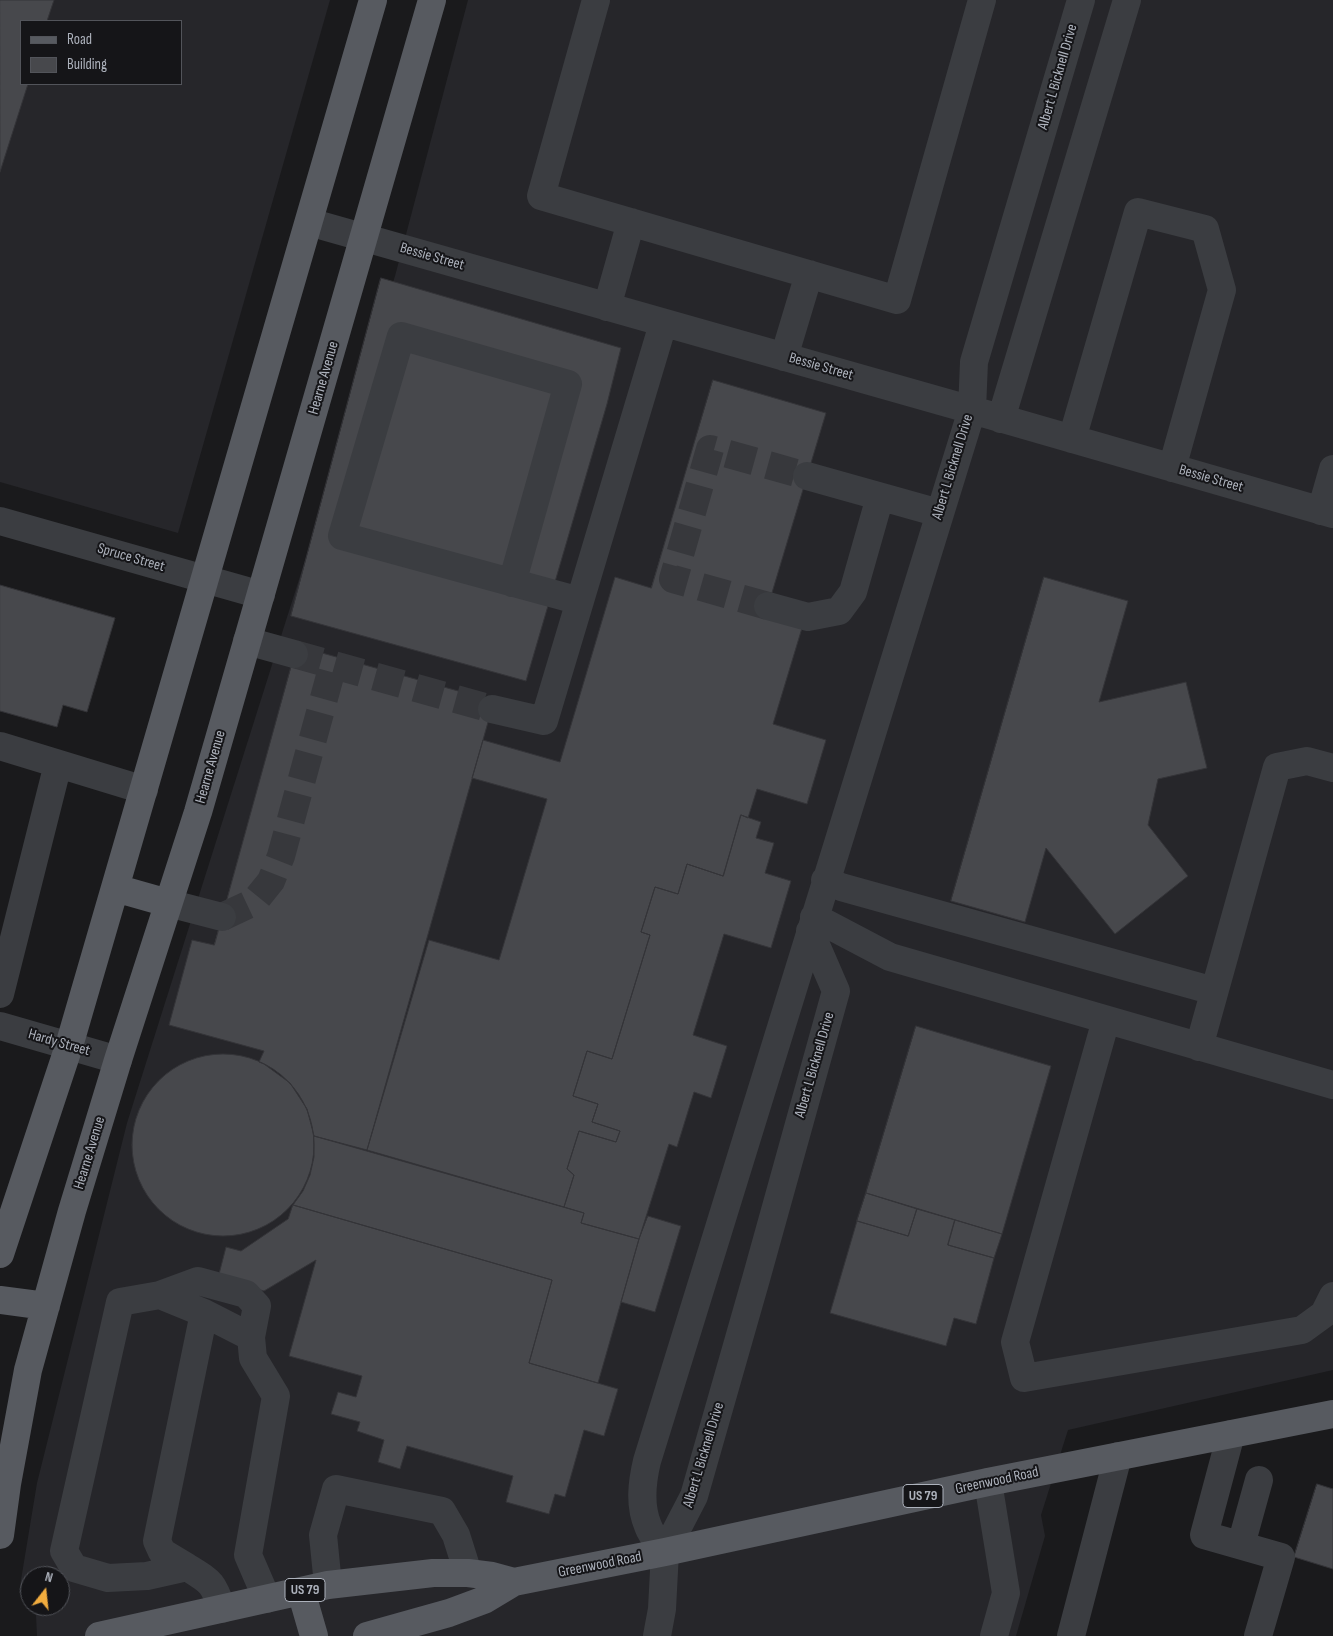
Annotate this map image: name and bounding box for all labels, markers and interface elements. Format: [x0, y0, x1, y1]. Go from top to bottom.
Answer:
legend [20, 20, 182, 85]
street label: Albert L Bicknell Drive [1034, 22, 1082, 132]
text: Road [67, 30, 92, 49]
text: Building [67, 55, 107, 74]
street label: Bessie Street [398, 239, 466, 275]
street label: Hearne Avenue [305, 339, 343, 417]
street label: Bessie Street [787, 349, 855, 385]
street label: Albert L Bicknell Drive [928, 412, 978, 522]
street label: Bessie Street [1177, 461, 1245, 497]
street label: Spruce Street [95, 540, 167, 576]
street label: Hearne Avenue [192, 728, 230, 806]
street label: Albert L Bicknell Drive [791, 1010, 839, 1120]
street label: Hardy Street [26, 1026, 92, 1060]
street label: Hearne Avenue [70, 1114, 110, 1192]
street label: Albert L Bicknell Drive [679, 1400, 729, 1510]
street label: Greenwood Road [954, 1463, 1040, 1499]
road number: US 79 [903, 1484, 943, 1508]
street label: Greenwood Road [557, 1548, 643, 1582]
north arrow [20, 1566, 70, 1616]
text: N [43, 1568, 55, 1586]
road number: US 79 [285, 1578, 325, 1602]

